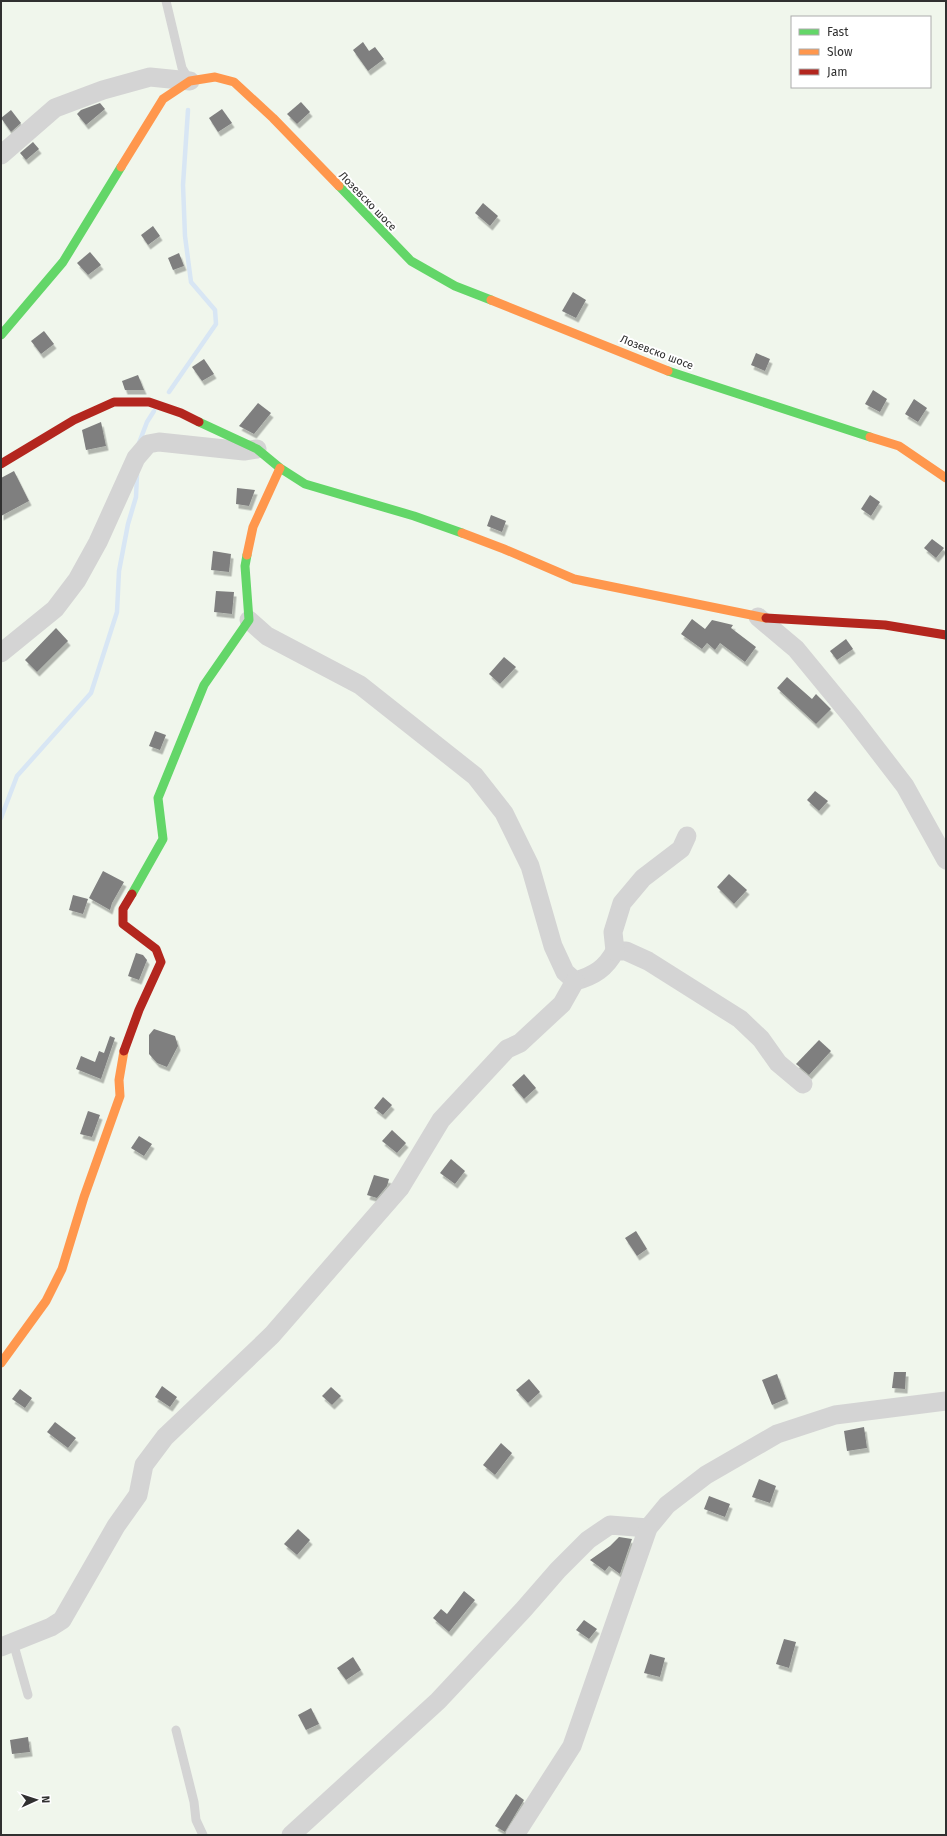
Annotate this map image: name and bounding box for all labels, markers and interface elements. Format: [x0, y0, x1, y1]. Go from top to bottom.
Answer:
legend [791, 16, 931, 88]
text: Fast [827, 25, 849, 39]
text: Slow [827, 45, 853, 59]
text: Jam [827, 65, 847, 79]
street label: Лозевско шосе [336, 169, 399, 234]
street label: Лозевско шосе [618, 333, 695, 372]
north arrow [16, 1780, 56, 1820]
text: N [39, 1796, 52, 1803]

